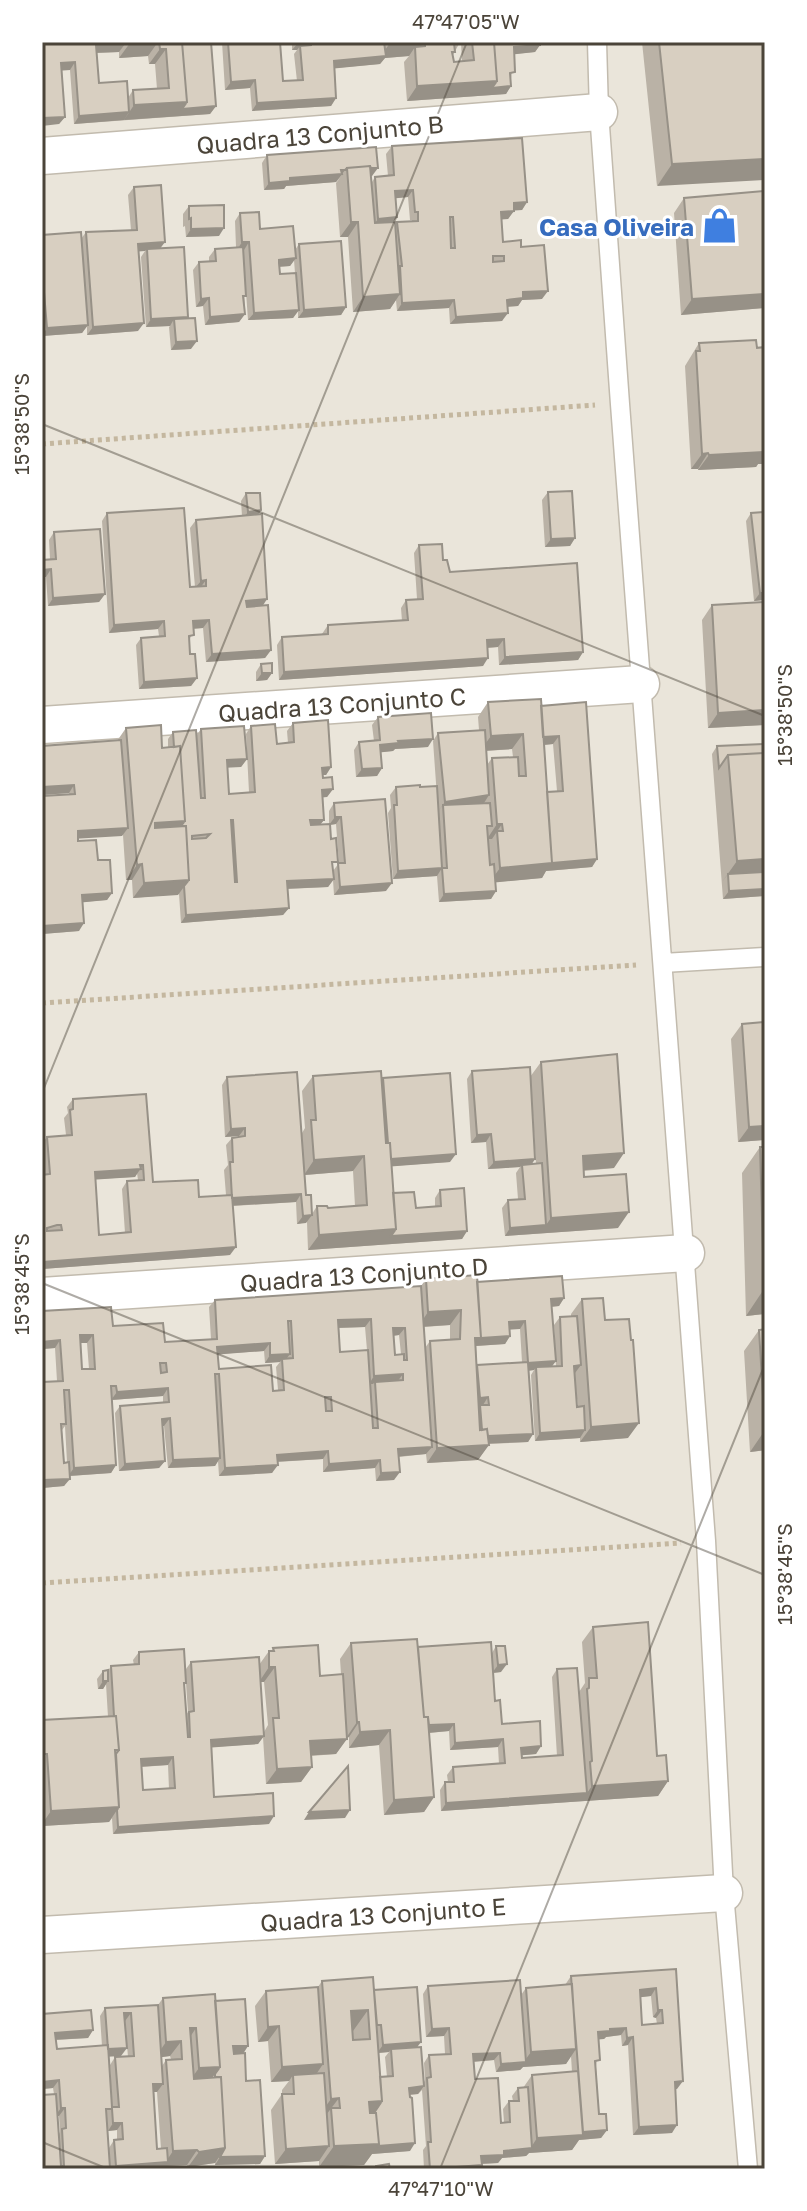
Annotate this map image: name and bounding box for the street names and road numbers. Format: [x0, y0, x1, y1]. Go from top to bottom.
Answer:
street label: Quadra 13 Conjunto B [195, 109, 445, 159]
street label: Quadra 13 Conjunto C [217, 681, 467, 727]
street label: Quadra 13 Conjunto D [239, 1251, 489, 1297]
street label: Quadra 13 Conjunto E [259, 1891, 507, 1937]

